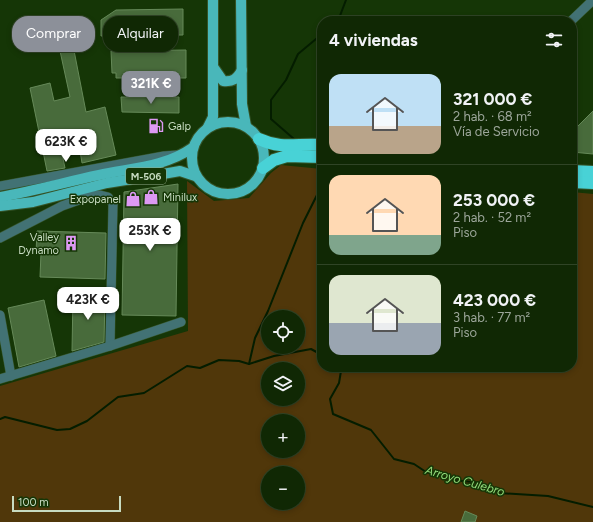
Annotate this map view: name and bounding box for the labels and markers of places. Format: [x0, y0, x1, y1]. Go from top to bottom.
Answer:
pin: 321K € [118, 71, 184, 105]
fuel station icon: Galp [147, 117, 165, 135]
place label: Galp [168, 120, 191, 133]
pin: 623K € [33, 129, 99, 163]
shop icon: Minilux [142, 188, 160, 206]
shop icon: Expopanel [124, 190, 142, 208]
place label: Minilux [163, 191, 198, 204]
place label: Expopanel [70, 193, 121, 206]
pin: 253K € [117, 218, 183, 252]
place label: Valley Dynamo [18, 231, 59, 257]
building icon: Valley Dynamo [62, 234, 80, 252]
pin: 423K € [55, 287, 121, 321]

